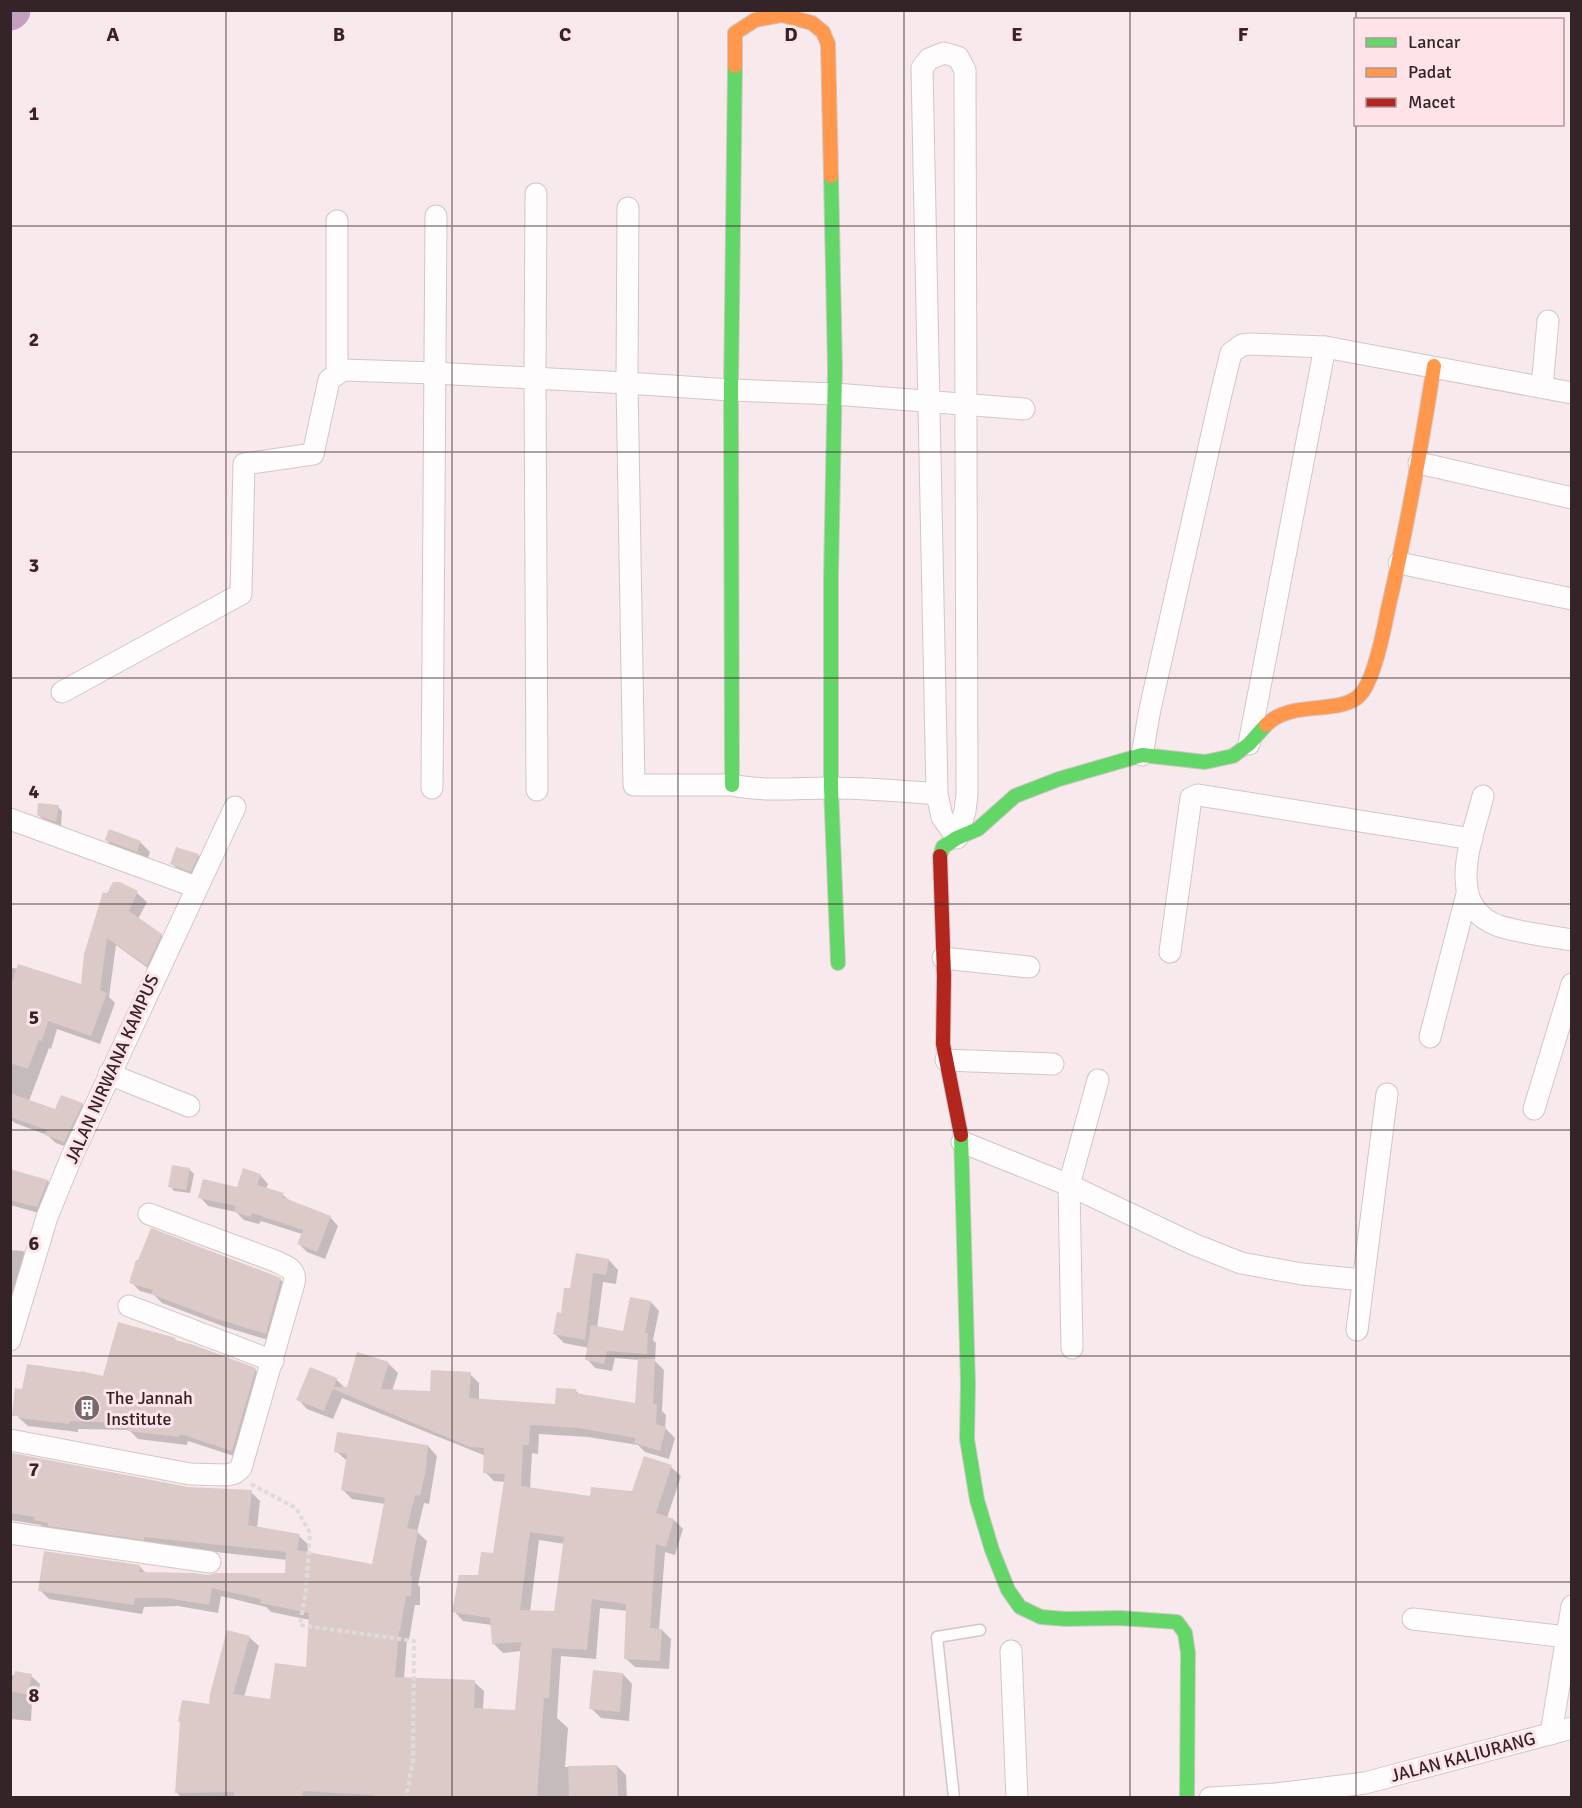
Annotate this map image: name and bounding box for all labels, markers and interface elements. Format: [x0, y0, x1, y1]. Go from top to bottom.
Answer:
legend [1354, 18, 1564, 126]
text: A [107, 22, 120, 47]
text: B [333, 22, 345, 47]
text: C [559, 22, 571, 47]
text: D [784, 22, 798, 47]
text: E [1011, 22, 1023, 47]
text: F [1238, 22, 1249, 47]
text: Lancar [1408, 31, 1461, 53]
text: Padat [1408, 61, 1452, 83]
text: Macet [1408, 91, 1455, 113]
text: 1 [29, 101, 40, 126]
text: 2 [29, 327, 39, 352]
text: 3 [29, 553, 39, 578]
text: 4 [29, 779, 40, 804]
street label: JALAN NIRWANA KAMPUS [60, 971, 164, 1167]
text: 5 [29, 1005, 39, 1030]
text: 6 [29, 1231, 40, 1256]
place label: The Jannah Institute [106, 1387, 193, 1430]
building icon: The Jannah Institute [72, 1393, 102, 1423]
text: 7 [29, 1457, 40, 1482]
text: 8 [29, 1683, 40, 1708]
street label: JALAN KALIURANG [1388, 1727, 1538, 1787]

